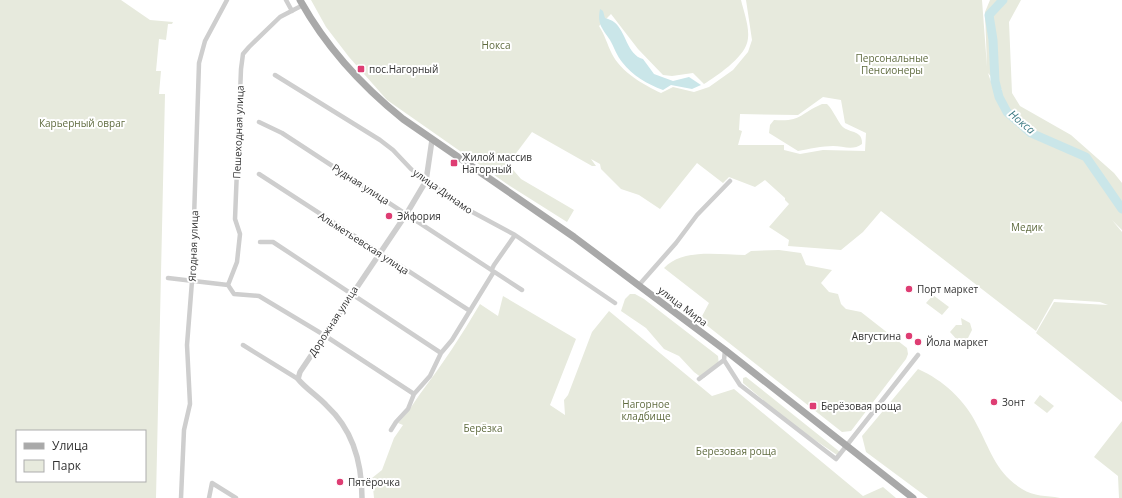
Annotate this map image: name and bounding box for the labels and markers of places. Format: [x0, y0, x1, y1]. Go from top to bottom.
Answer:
place label: пос.Нагорный [369, 62, 438, 76]
marker: пос.Нагорный [356, 64, 366, 74]
place label: Жилой массив Нагорный [462, 150, 532, 176]
marker: Жилой массив Нагорный [449, 158, 459, 168]
place label: Эйфория [397, 209, 441, 223]
marker: Эйфория [384, 211, 394, 221]
place label: Порт маркет [917, 282, 979, 296]
marker: Порт маркет [904, 284, 914, 294]
place label: Августина [852, 329, 901, 343]
marker: Августина [904, 331, 914, 341]
place label: Йола маркет [926, 335, 988, 349]
marker: Йола маркет [913, 337, 923, 347]
place label: Зонт [1002, 395, 1025, 409]
marker: Зонт [989, 397, 999, 407]
place label: Берёзовая роща [821, 399, 901, 413]
marker: Берёзовая роща [808, 401, 818, 411]
place label: Пятёрочка [348, 475, 400, 489]
marker: Пятёрочка [335, 477, 345, 487]

